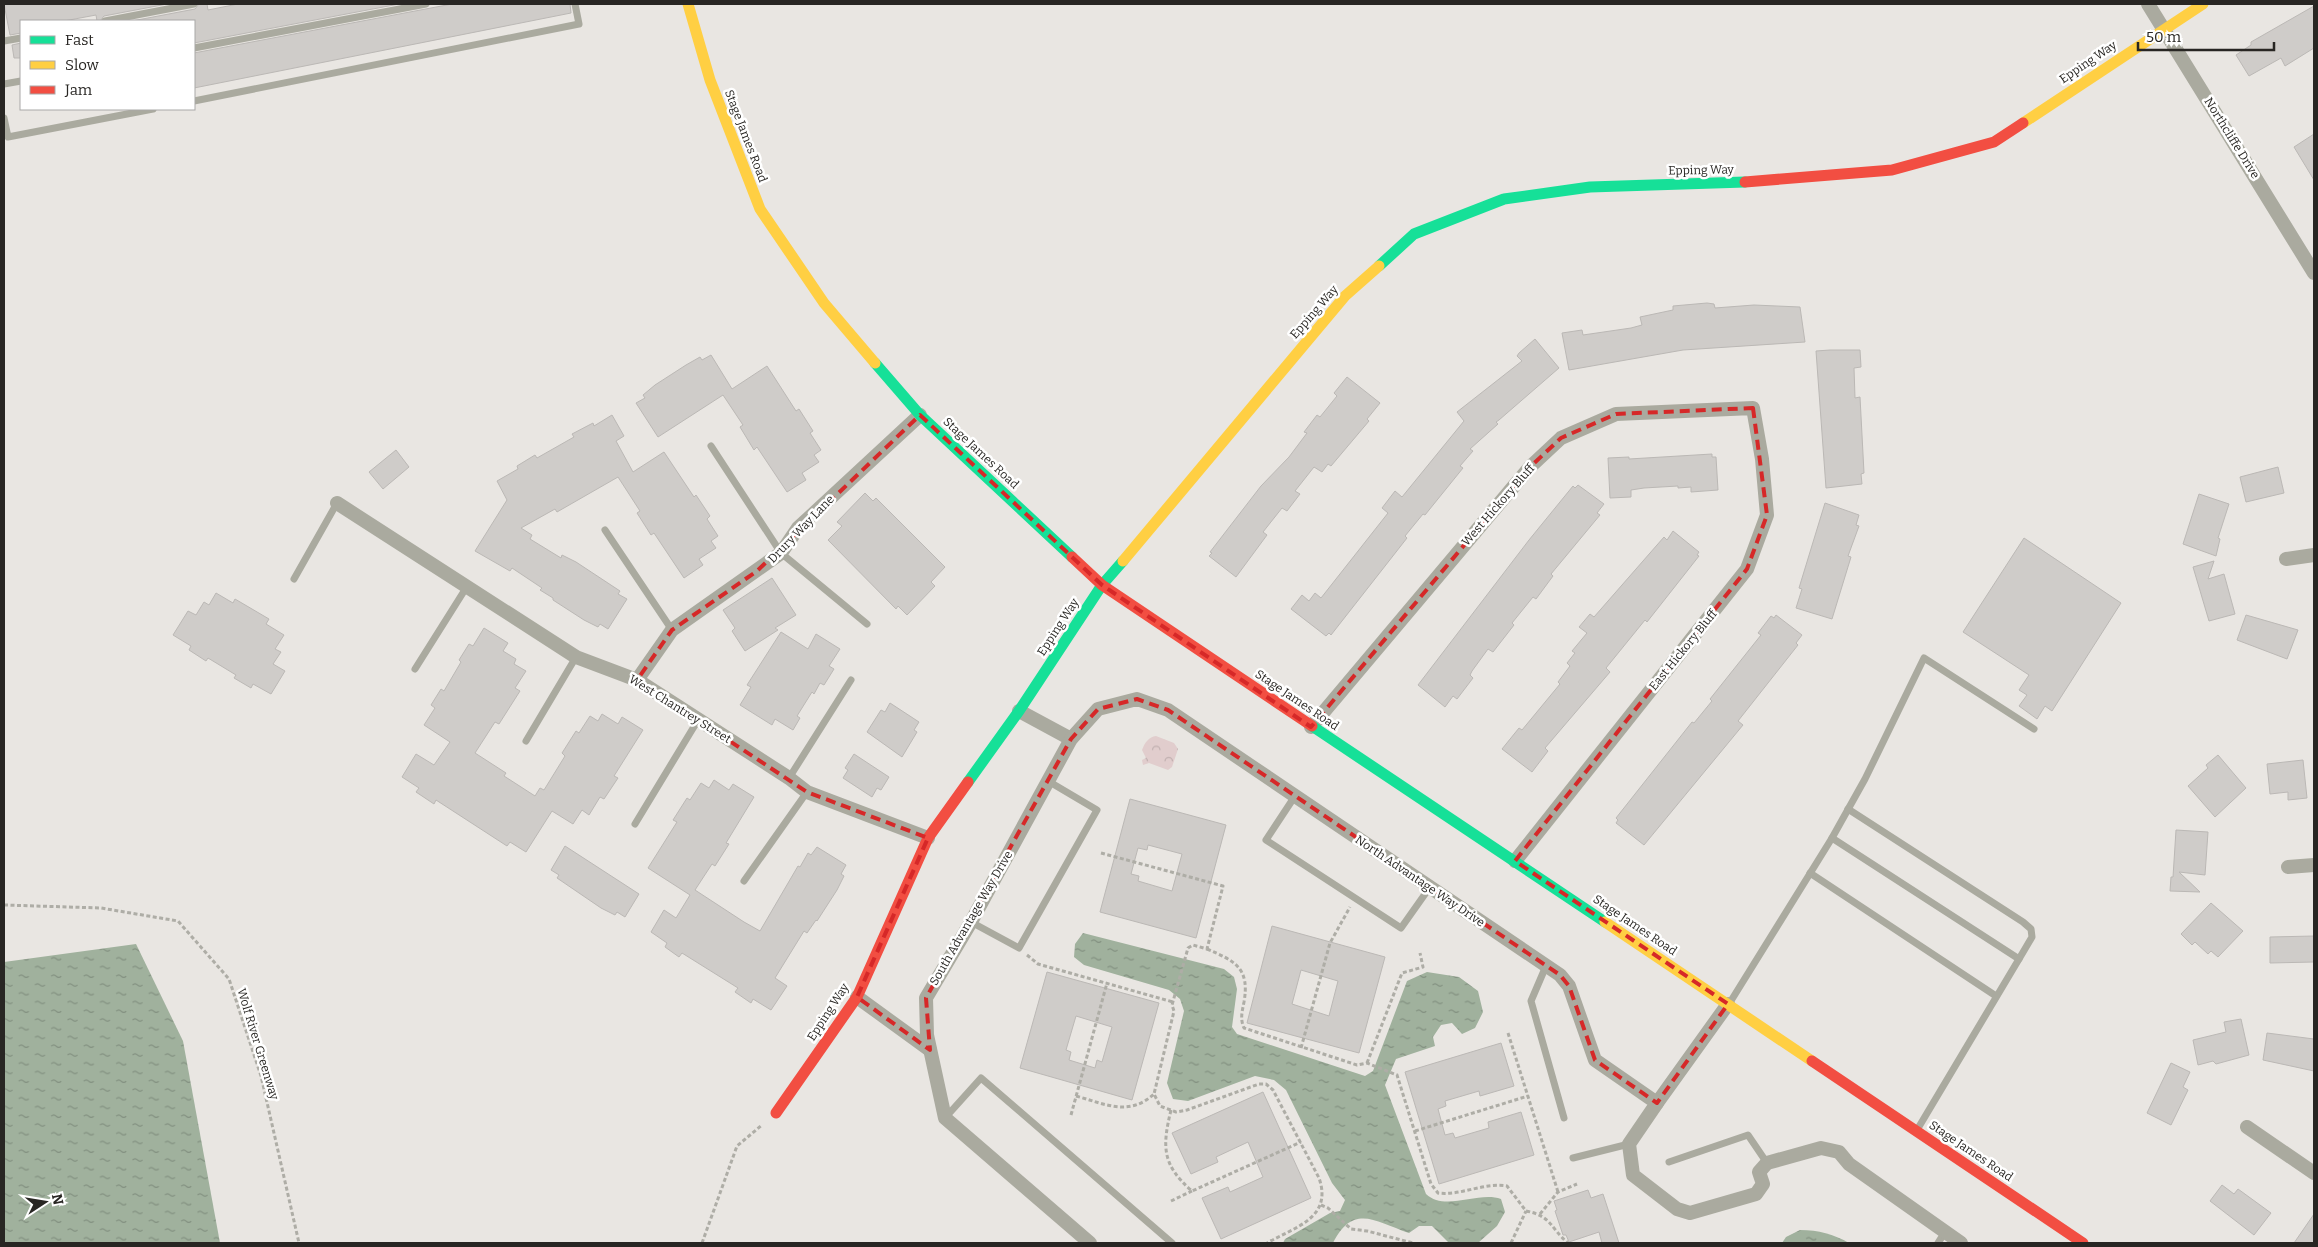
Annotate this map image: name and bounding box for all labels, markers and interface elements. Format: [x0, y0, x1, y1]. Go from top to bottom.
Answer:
legend [20, 20, 195, 110]
scale bar [2138, 20, 2274, 52]
text: 50 m [2146, 28, 2182, 46]
text: Fast [65, 31, 94, 49]
street label: Epping Way [2057, 37, 2120, 86]
text: Slow [65, 56, 100, 74]
text: Jam [64, 81, 93, 99]
street label: Stage James Road [722, 88, 770, 184]
street label: Northcliffe Drive [2201, 95, 2263, 181]
street label: Epping Way [1668, 162, 1735, 178]
street label: Epping Way [1287, 282, 1341, 341]
street label: Stage James Road [940, 414, 1022, 492]
street label: West Hickory Bluff [1459, 461, 1538, 549]
street label: Drury Way Lane [765, 492, 837, 566]
street label: Epping Way [1034, 595, 1082, 658]
street label: East Hickory Bluff [1646, 606, 1720, 693]
street label: Stage James Road [1252, 667, 1342, 733]
street label: West Chantrey Street [626, 672, 734, 746]
street label: North Advantage Way Drive [1353, 832, 1487, 930]
street label: South Advantage Way Drive [927, 848, 1015, 988]
street label: Stage James Road [1590, 892, 1680, 958]
street label: Epping Way [804, 980, 852, 1043]
street label: Wolf River Greenway [234, 986, 282, 1102]
street label: Stage James Road [1926, 1118, 2016, 1184]
north arrow [20, 1177, 70, 1227]
text: N [48, 1192, 67, 1207]

